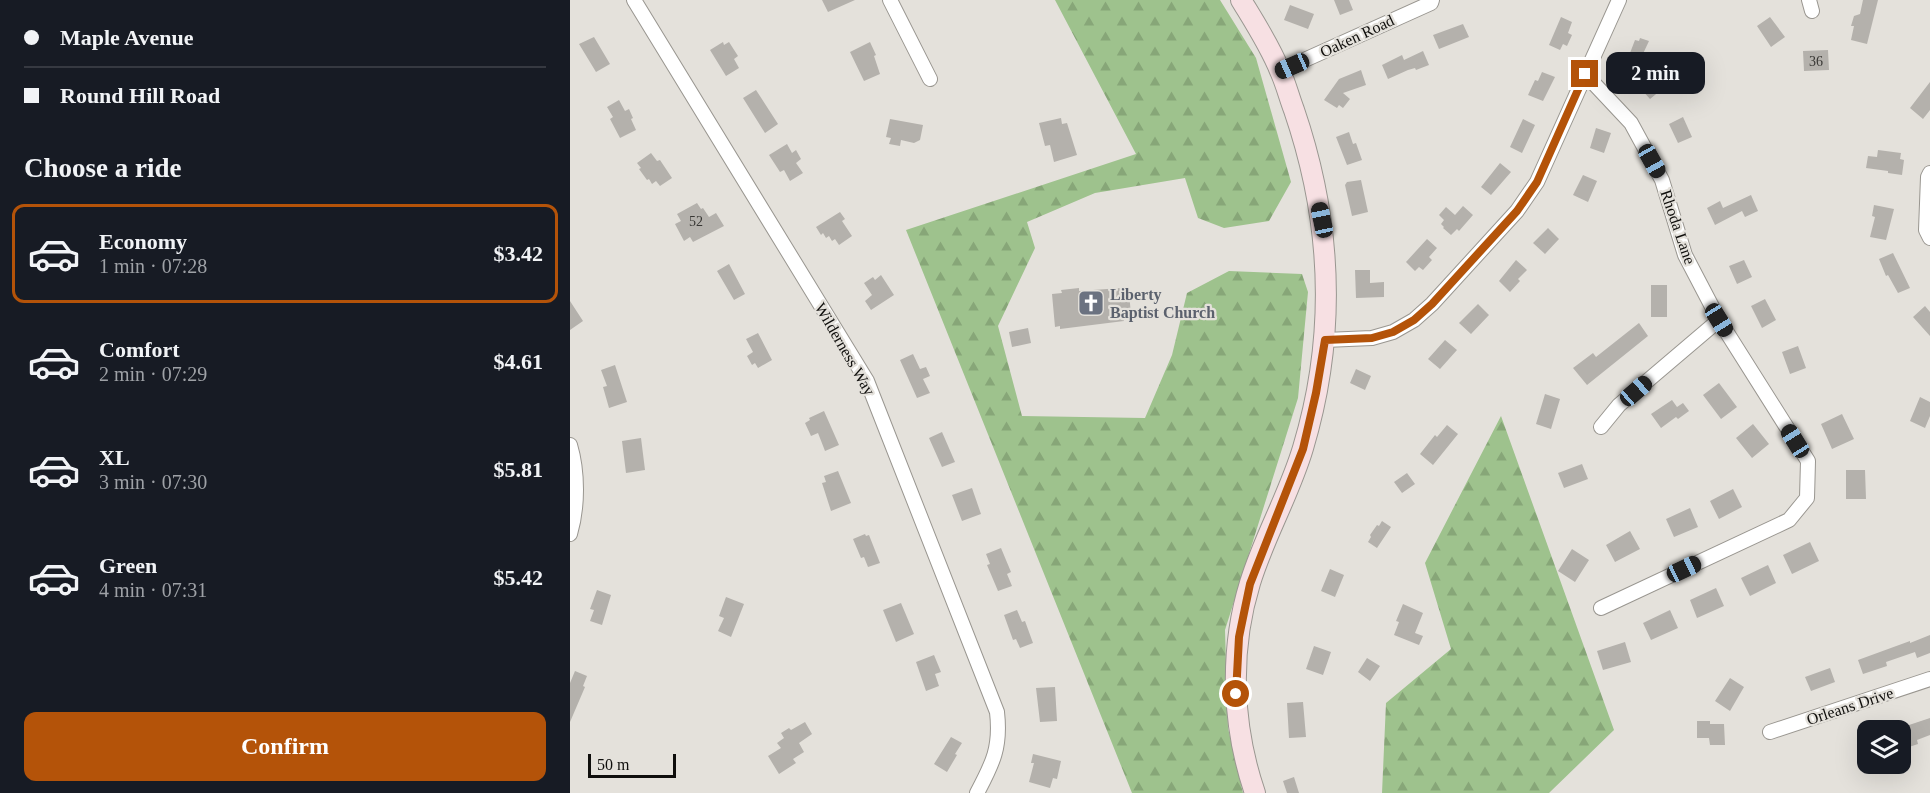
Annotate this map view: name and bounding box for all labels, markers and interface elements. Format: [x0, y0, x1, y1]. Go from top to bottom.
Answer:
street label: Oaken Road [1317, 11, 1397, 61]
text: Maple Avenue [60, 25, 193, 50]
car [1272, 50, 1312, 82]
callout: 2 min [1606, 53, 1705, 95]
house number: 36 [1809, 54, 1823, 69]
route end [1571, 60, 1598, 87]
text: 2 min [1631, 62, 1680, 84]
text: Round Hill Road [60, 83, 220, 108]
car [1635, 141, 1669, 181]
text: Choose a ride [24, 153, 182, 183]
street label: Rhoda Lane [1657, 187, 1699, 267]
car [1309, 201, 1335, 239]
house number: 52 [689, 214, 703, 229]
icon: car [27, 227, 81, 281]
text: Economy [99, 229, 187, 254]
text: $3.42 [494, 241, 543, 266]
text: 1 min · 07:28 [99, 255, 207, 277]
place label: Liberty Baptist Church [1110, 286, 1215, 322]
church icon: Liberty Baptist Church [1076, 288, 1106, 318]
street label: Wilderness Way [811, 300, 878, 399]
car [1702, 300, 1736, 340]
icon: car [27, 335, 81, 389]
text: Comfort [99, 337, 180, 362]
text: $4.61 [494, 349, 543, 374]
text: 2 min · 07:29 [99, 363, 207, 385]
car [1617, 372, 1655, 410]
car [1778, 421, 1812, 461]
icon: car [27, 443, 81, 497]
text: XL [99, 445, 130, 470]
text: $5.81 [494, 457, 543, 482]
text: 3 min · 07:30 [99, 471, 207, 493]
icon: car [27, 551, 81, 605]
text: Green [99, 553, 157, 578]
car [1664, 553, 1704, 585]
text: $5.42 [494, 565, 543, 590]
text: 4 min · 07:31 [99, 579, 207, 601]
route start [1222, 680, 1249, 707]
street label: Orleans Drive [1804, 684, 1896, 728]
button: Confirm [24, 712, 546, 781]
map controls [1857, 720, 1911, 774]
button: layers [1857, 720, 1911, 774]
scale bar [588, 751, 676, 778]
text: 50 m [597, 756, 629, 773]

